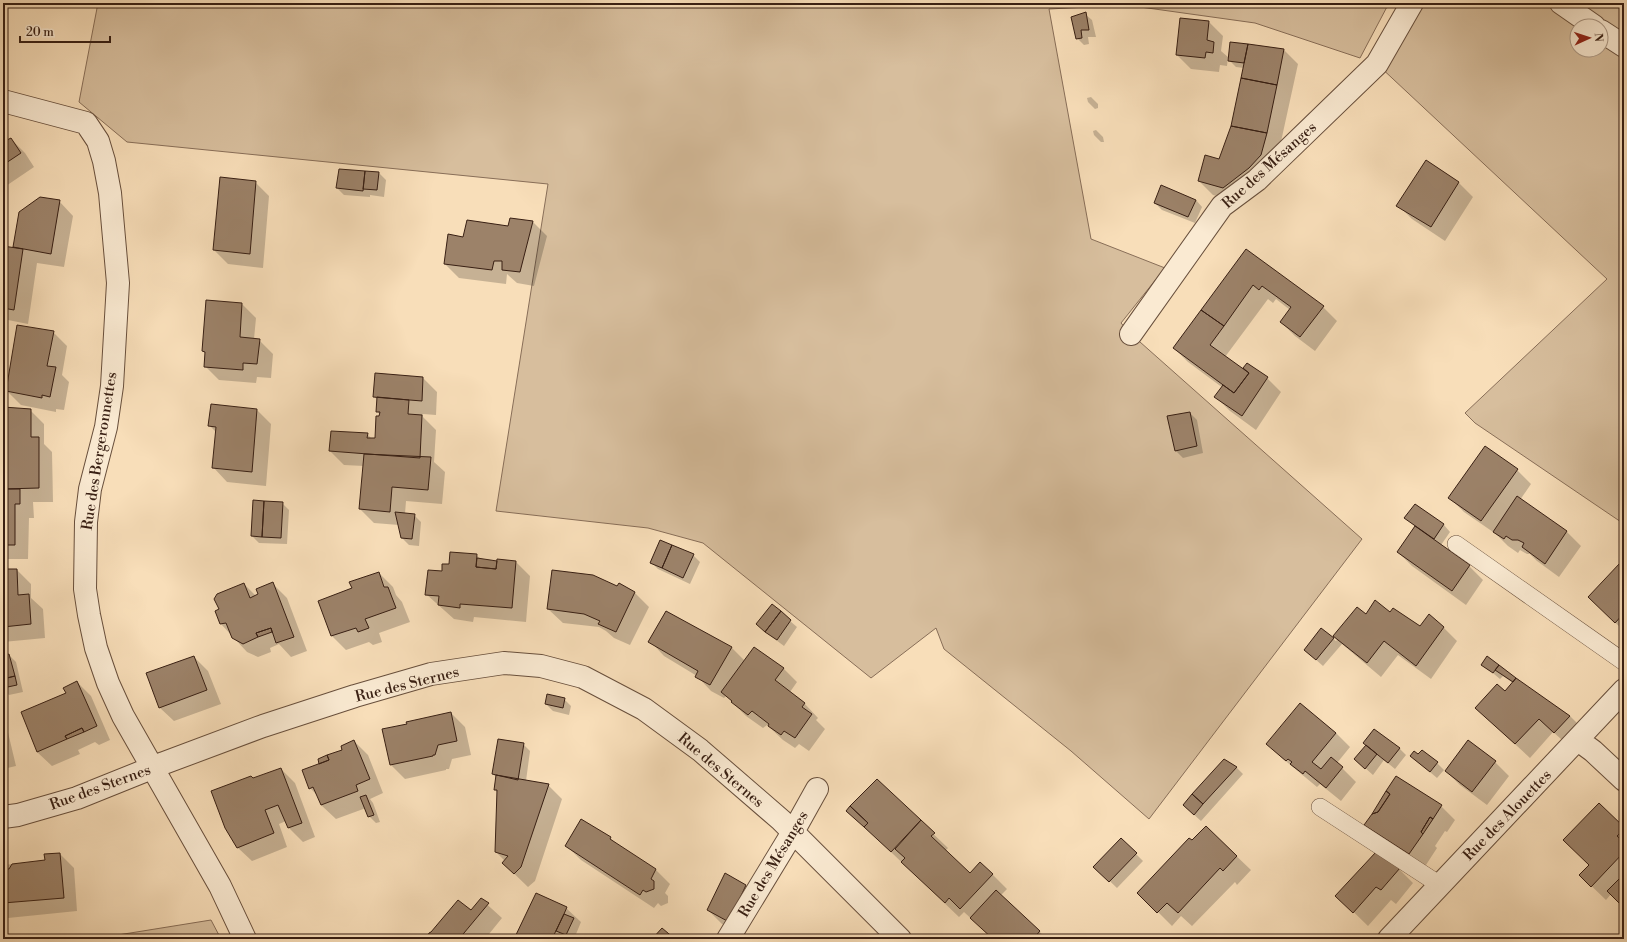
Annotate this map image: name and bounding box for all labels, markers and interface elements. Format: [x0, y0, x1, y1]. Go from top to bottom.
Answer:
scale bar [20, 18, 110, 44]
north arrow [1569, 18, 1609, 58]
text: 20 m [26, 25, 54, 40]
text: N [1591, 33, 1605, 43]
street label: Rue des Mésanges [1218, 118, 1321, 213]
street label: Rue des Bergeronnettes [78, 371, 121, 531]
street label: Rue des Sternes [353, 662, 461, 707]
street label: Rue des Sternes [674, 729, 768, 812]
street label: Rue des Sternes [47, 760, 153, 815]
street label: Rue des Alouettes [1459, 766, 1556, 865]
street label: Rue des Mésanges [734, 807, 813, 921]

